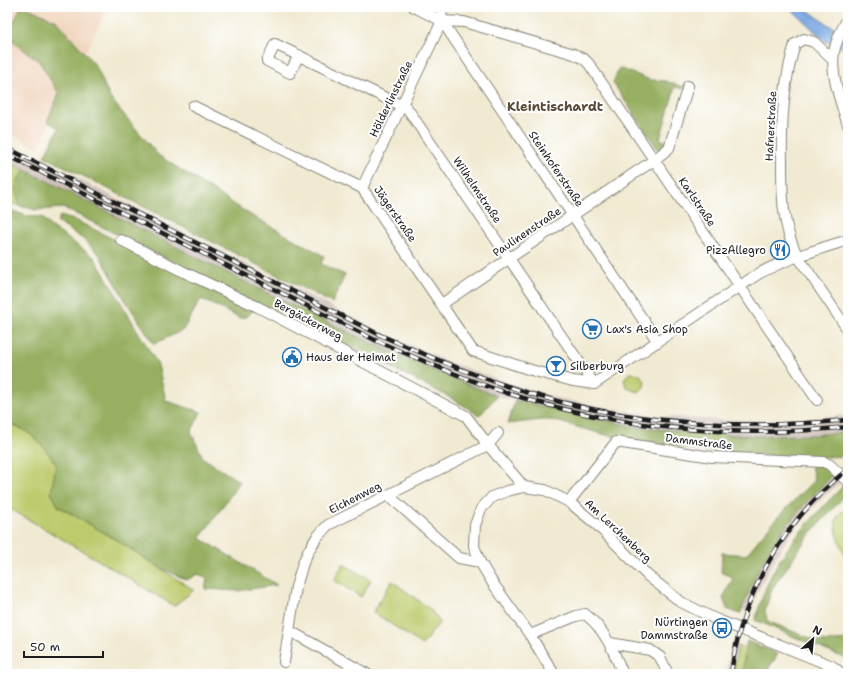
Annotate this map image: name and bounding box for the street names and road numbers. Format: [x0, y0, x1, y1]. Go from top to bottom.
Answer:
street label: Hölderlinstraße [366, 58, 416, 140]
street label: Hafnerstraße [762, 90, 780, 162]
street label: Steinhoferstraße [525, 128, 587, 210]
street label: Wilhelmstraße [449, 154, 505, 226]
street label: Karlstraße [675, 174, 719, 230]
street label: Jägerstraße [370, 183, 420, 245]
street label: Paulinenstraße [490, 204, 564, 260]
street label: Bergäckerweg [271, 296, 345, 344]
street label: Dammstraße [665, 430, 733, 454]
street label: Eichenweg [326, 478, 384, 518]
street label: Am Lerchenberg [581, 496, 655, 566]

